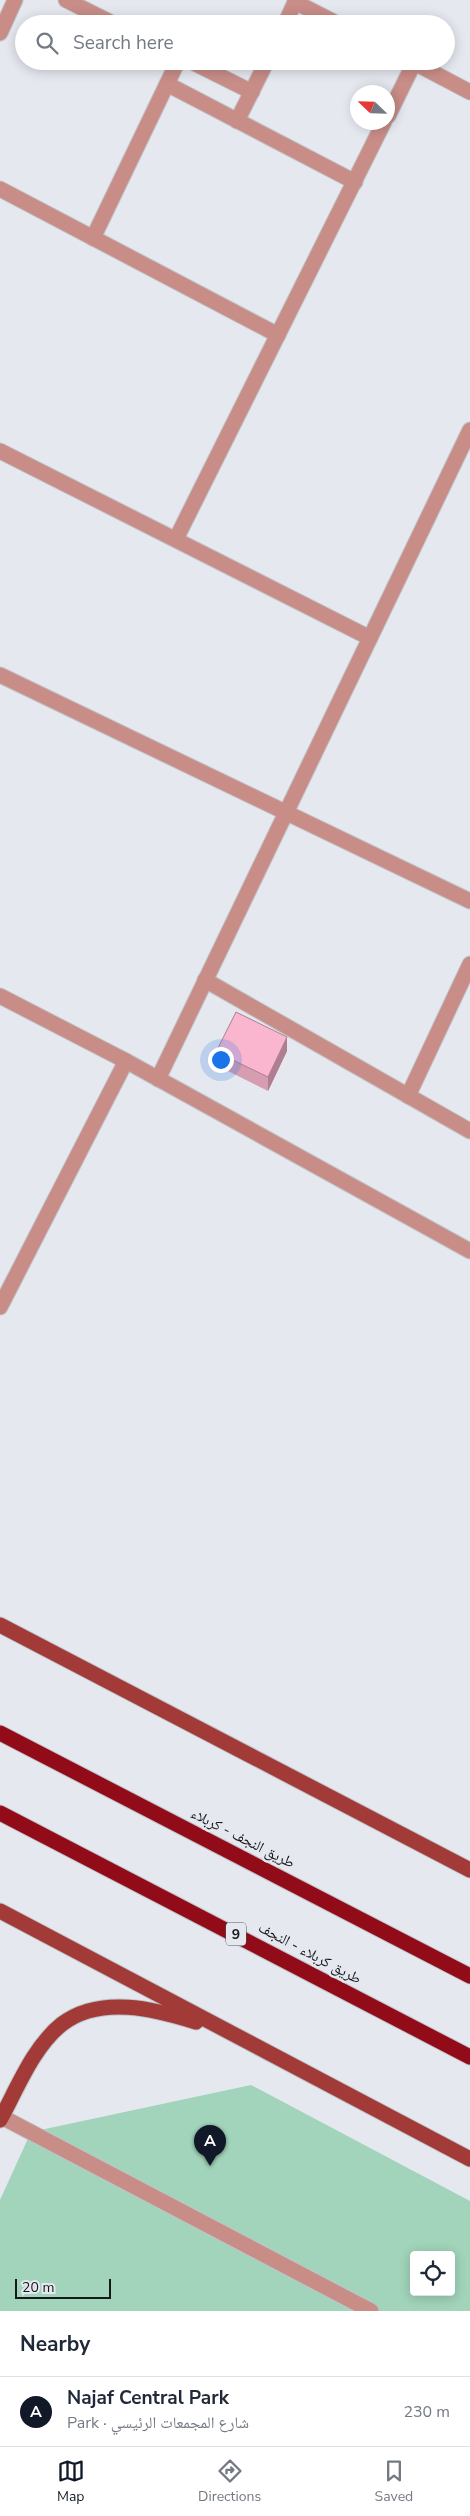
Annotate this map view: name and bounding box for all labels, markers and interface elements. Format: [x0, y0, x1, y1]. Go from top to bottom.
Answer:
search box [15, 15, 455, 70]
icon: search [33, 29, 61, 57]
text: Search here [73, 30, 174, 56]
north arrow [350, 85, 395, 130]
your location [208, 1047, 234, 1073]
street label: طريق النجف - کربلاء [188, 1803, 298, 1873]
street label: طريق کربلاء - النجف [255, 1917, 365, 1989]
road number: 9 [226, 1922, 246, 1946]
pin: A [194, 2125, 226, 2166]
map controls [410, 2251, 455, 2296]
button: locate [410, 2251, 455, 2296]
scale bar [15, 2276, 111, 2299]
text: 20 m [22, 2278, 54, 2297]
text: Nearby [20, 2330, 90, 2358]
text: Najaf Central Park [67, 2385, 229, 2411]
text: A [30, 2401, 42, 2423]
text: 230 m [403, 2401, 450, 2423]
text: Park · شارع المجمعات الرئيسي [67, 2412, 249, 2434]
tab: Map [57, 2457, 85, 2506]
tab: Directions [198, 2457, 261, 2506]
tab: Saved [375, 2457, 413, 2506]

